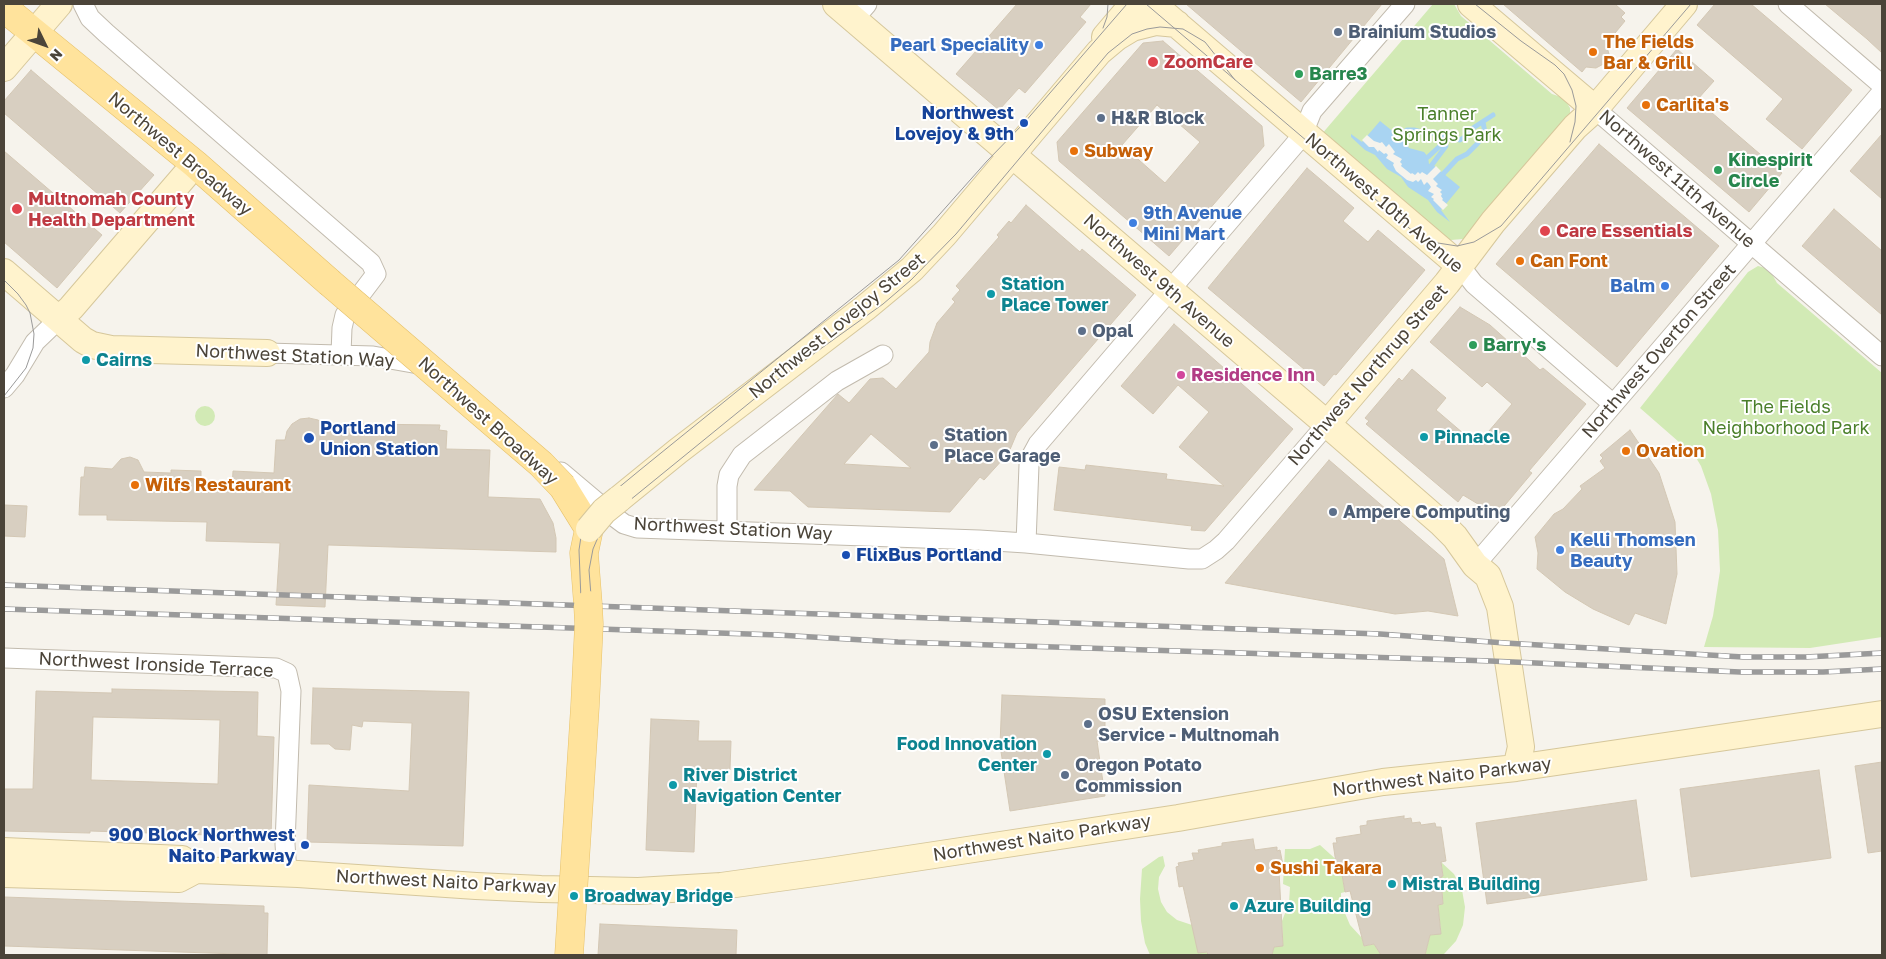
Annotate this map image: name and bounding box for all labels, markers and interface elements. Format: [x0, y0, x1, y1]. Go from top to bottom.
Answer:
north arrow [20, 20, 70, 70]
place label: Brainium Studios [1348, 21, 1496, 43]
marker: Brainium Studios [1332, 26, 1344, 38]
place label: The Fields Bar & Grill [1603, 31, 1694, 74]
place label: Pearl Speciality [890, 34, 1029, 56]
marker: Pearl Speciality [1033, 39, 1045, 51]
text: N [47, 46, 66, 65]
marker: The Fields Bar & Grill [1587, 46, 1599, 58]
place label: ZoomCare [1164, 51, 1253, 73]
marker: ZoomCare [1146, 55, 1160, 69]
place label: Barre3 [1309, 63, 1367, 85]
marker: Barre3 [1293, 68, 1305, 80]
street label: Northwest Broadway [104, 88, 256, 220]
place label: Carlita's [1656, 94, 1729, 116]
marker: Carlita's [1640, 99, 1652, 111]
place label: Northwest Lovejoy & 9th [895, 102, 1014, 144]
park label: Tanner Springs Park [1392, 103, 1502, 146]
street label: Northwest 11th Avenue [1595, 105, 1759, 253]
place label: H&R Block [1111, 107, 1205, 129]
marker: H&R Block [1095, 112, 1107, 124]
marker: Northwest Lovejoy & 9th [1018, 117, 1030, 129]
street label: Northwest 10th Avenue [1301, 129, 1467, 277]
place label: Subway [1084, 140, 1153, 162]
marker: Subway [1068, 145, 1080, 157]
place label: Kinespirit Circle [1728, 149, 1813, 192]
marker: Kinespirit Circle [1712, 164, 1724, 176]
place label: Multnomah County Health Department [28, 188, 195, 230]
marker: Multnomah County Health Department [10, 202, 24, 216]
place label: 9th Avenue Mini Mart [1143, 202, 1242, 244]
street label: Northwest 9th Avenue [1079, 209, 1239, 353]
marker: 9th Avenue Mini Mart [1127, 217, 1139, 229]
place label: Care Essentials [1556, 220, 1693, 242]
marker: Care Essentials [1538, 224, 1552, 238]
street label: Northwest Lovejoy Street [745, 248, 929, 404]
place label: Can Font [1530, 250, 1608, 272]
marker: Can Font [1514, 255, 1526, 267]
street label: Northwest Overton Street [1577, 259, 1741, 443]
place label: Station Place Tower [1001, 273, 1108, 316]
place label: Balm [1610, 275, 1655, 297]
street label: Northwest Northrup Street [1283, 280, 1453, 470]
marker: Balm [1659, 280, 1671, 292]
marker: Station Place Tower [985, 288, 997, 300]
place label: Opal [1092, 320, 1133, 342]
marker: Opal [1076, 325, 1088, 337]
place label: Barry's [1483, 334, 1546, 356]
marker: Barry's [1467, 339, 1479, 351]
street label: Northwest Station Way [195, 340, 395, 372]
place label: Cairns [96, 349, 152, 371]
street label: Northwest Broadway [413, 352, 563, 490]
marker: Cairns [80, 354, 92, 366]
place label: Residence Inn [1191, 364, 1315, 386]
marker: Residence Inn [1175, 369, 1187, 381]
park label: The Fields Neighborhood Park [1702, 396, 1870, 438]
place label: Portland Union Station [320, 417, 438, 459]
place label: Station Place Garage [944, 424, 1061, 466]
place label: Pinnacle [1434, 426, 1510, 448]
marker: Portland Union Station [302, 431, 316, 445]
marker: Pinnacle [1418, 431, 1430, 443]
marker: Station Place Garage [928, 439, 940, 451]
place label: Ovation [1636, 440, 1704, 462]
marker: Ovation [1620, 445, 1632, 457]
place label: Wilfs Restaurant [145, 474, 291, 496]
marker: Wilfs Restaurant [129, 479, 141, 491]
place label: Ampere Computing [1343, 501, 1510, 523]
marker: Ampere Computing [1327, 506, 1339, 518]
street label: Northwest Station Way [633, 513, 833, 545]
place label: Kelli Thomsen Beauty [1570, 529, 1696, 572]
place label: FlixBus Portland [856, 544, 1002, 566]
marker: Kelli Thomsen Beauty [1554, 544, 1566, 556]
marker: FlixBus Portland [840, 549, 852, 561]
street label: Northwest Ironside Terrace [38, 648, 274, 682]
place label: OSU Extension Service - Multnomah [1098, 703, 1279, 746]
marker: OSU Extension Service - Multnomah [1082, 718, 1094, 730]
place label: Food Innovation Center [897, 733, 1037, 776]
marker: Food Innovation Center [1041, 748, 1053, 760]
street label: Northwest Naito Parkway [1331, 753, 1553, 801]
place label: Oregon Potato Commission [1075, 754, 1202, 796]
place label: River District Navigation Center [683, 764, 842, 806]
marker: Oregon Potato Commission [1059, 769, 1071, 781]
marker: River District Navigation Center [667, 779, 679, 791]
street label: Northwest Naito Parkway [931, 810, 1153, 866]
place label: 900 Block Northwest Naito Parkway [109, 824, 295, 866]
marker: 900 Block Northwest Naito Parkway [299, 839, 311, 851]
place label: Sushi Takara [1270, 857, 1382, 879]
marker: Sushi Takara [1254, 862, 1266, 874]
street label: Northwest Naito Parkway [335, 865, 557, 899]
place label: Mistral Building [1402, 873, 1540, 895]
marker: Mistral Building [1386, 878, 1398, 890]
place label: Broadway Bridge [584, 885, 733, 907]
marker: Broadway Bridge [568, 890, 580, 902]
place label: Azure Building [1244, 895, 1371, 917]
marker: Azure Building [1228, 900, 1240, 912]

